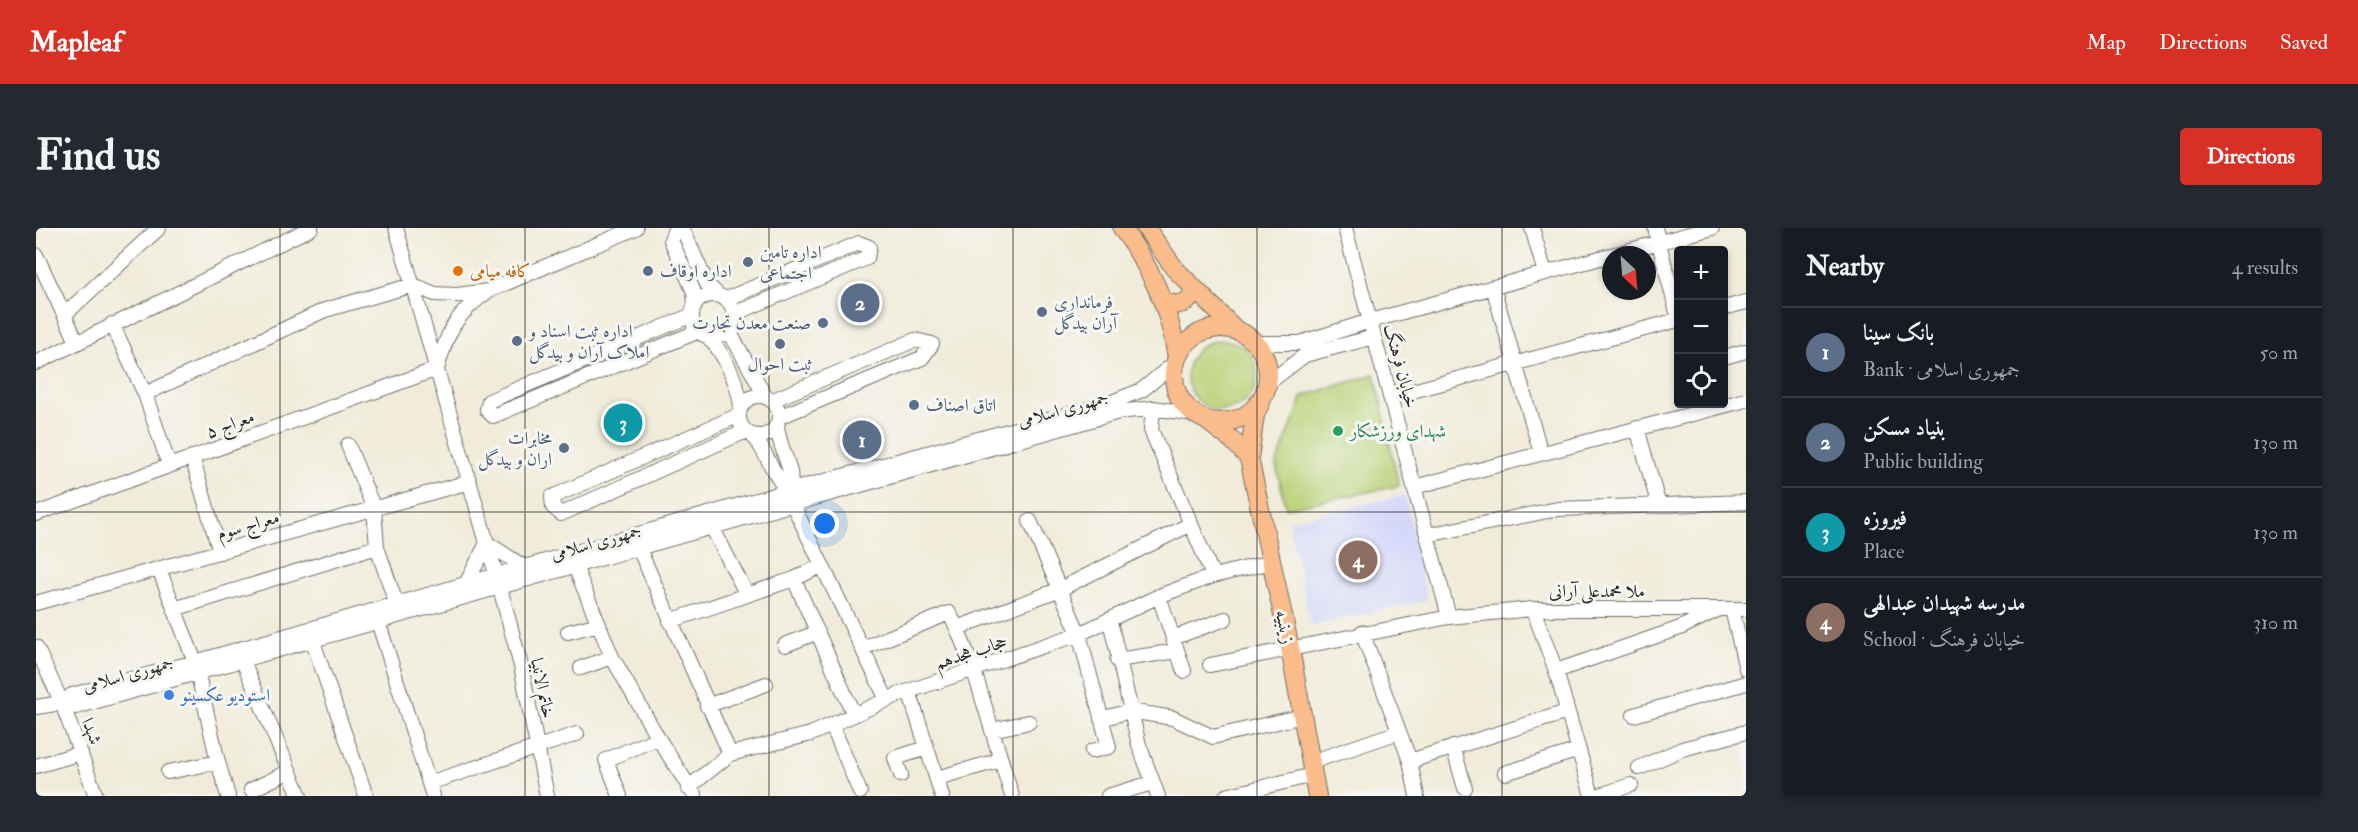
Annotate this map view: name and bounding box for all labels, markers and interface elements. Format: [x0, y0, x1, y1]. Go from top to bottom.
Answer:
text: Mapleaf [30, 25, 122, 60]
text: Map [2086, 29, 2126, 56]
text: Directions [2159, 29, 2247, 56]
text: Saved [2280, 29, 2328, 56]
button: Directions [2180, 128, 2322, 185]
text: Find us [36, 130, 160, 182]
place label: اداره تامین اجتماعی [760, 241, 822, 285]
north arrow [1602, 246, 1656, 300]
map controls [1674, 246, 1728, 408]
button: + [1674, 246, 1728, 300]
text: Nearby [1806, 251, 1884, 283]
marker: اداره تامین اجتماعی [741, 255, 755, 269]
text: 4 results [2232, 255, 2298, 280]
place label: کافه میامی [470, 260, 531, 283]
place label: اداره اوقاف [660, 260, 732, 283]
marker: کافه میامی [451, 264, 465, 278]
marker: اداره اوقاف [641, 264, 655, 278]
pin: 2 [840, 280, 880, 326]
place label: فرمانداری آران بیدگل [1054, 291, 1119, 335]
button: − [1674, 300, 1728, 354]
marker: فرمانداری آران بیدگل [1035, 305, 1049, 319]
place label: صنعت معدن تجارت [692, 312, 811, 335]
marker: صنعت معدن تجارت [816, 316, 830, 330]
text: بانک سینا [1863, 319, 1934, 347]
place label: اداره ثبت اسناد و املاک آران و بیدگل [527, 320, 650, 364]
street label: خیابان فرهنگ [1378, 321, 1424, 411]
marker: اداره ثبت اسناد و املاک آران و بیدگل [510, 334, 524, 348]
marker: ثبت احوال [773, 337, 787, 351]
text: 1 [1822, 340, 1829, 365]
text: 50 m [2259, 340, 2298, 365]
place label: ثبت احوال [747, 353, 813, 376]
button: locate [1674, 354, 1728, 408]
text: Bank · جمهوری اسلامی [1863, 357, 2020, 382]
street label: جمهوری اسلامی [1015, 386, 1111, 433]
place label: اتاق اصناف [926, 394, 996, 417]
marker: اتاق اصناف [907, 398, 921, 412]
pin: 3 [604, 400, 642, 446]
street label: معراج ۵ [203, 405, 259, 448]
text: بنیاد مسکن [1863, 414, 1946, 442]
pin: 1 [842, 418, 882, 462]
place label: شهدای ورزشکار [1348, 420, 1446, 443]
marker: شهدای ورزشکار [1331, 424, 1345, 438]
place label: مخابرات اران و بیدگل [478, 427, 552, 471]
text: 2 [1820, 430, 1831, 455]
text: 130 m [2253, 430, 2298, 455]
marker: مخابرات اران و بیدگل [557, 441, 571, 455]
text: Public building [1863, 449, 1983, 474]
text: فیروزه [1863, 504, 1907, 532]
street label: معراج سوم [214, 506, 283, 549]
your location [810, 509, 839, 538]
street label: جمهوری اسلامی [548, 519, 644, 566]
text: 3 [1822, 520, 1829, 545]
text: 130 m [2253, 520, 2298, 545]
pin: 4 [1338, 538, 1378, 582]
text: Place [1863, 539, 1904, 564]
street label: ملا محمدعلی آرانی [1549, 580, 1645, 604]
text: مدرسه شهیدان عبدالهی [1863, 589, 2026, 617]
street label: زینبیه [1270, 608, 1299, 646]
text: 4 [1820, 610, 1831, 635]
text: 310 m [2253, 610, 2298, 635]
text: School · خیابان فرهنگ [1863, 627, 2025, 652]
street label: حجاب هجدهم [932, 630, 1012, 680]
street label: جمهوری اسلامی [80, 651, 176, 698]
street label: خاتم الانبیا [521, 656, 560, 721]
place label: استودیو عکسینو [179, 684, 270, 707]
marker: استودیو عکسینو [162, 688, 176, 702]
street label: شهدا [76, 715, 107, 748]

